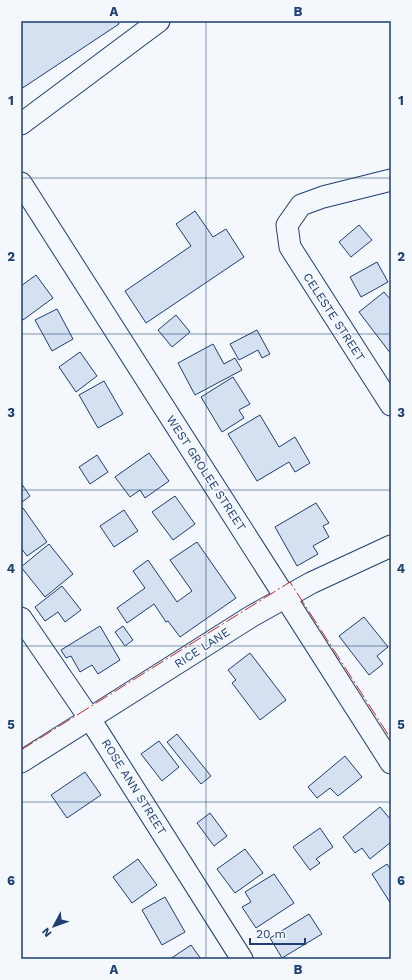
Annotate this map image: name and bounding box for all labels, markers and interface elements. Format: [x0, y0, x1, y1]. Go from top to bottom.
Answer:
text: A [110, 4, 119, 19]
text: B [294, 4, 303, 19]
text: 1 [8, 93, 14, 108]
text: 1 [398, 93, 404, 108]
text: 2 [7, 249, 15, 264]
text: 2 [397, 249, 405, 264]
street label: CELESTE STREET [300, 270, 368, 364]
text: 3 [7, 405, 15, 420]
text: 3 [397, 405, 405, 420]
street label: WEST GROLEE STREET [163, 413, 249, 533]
text: 4 [7, 561, 16, 576]
text: 4 [397, 561, 406, 576]
street label: RICE LANE [172, 625, 233, 671]
text: 5 [7, 717, 15, 732]
text: 5 [397, 717, 405, 732]
street label: ROSE ANN STREET [99, 736, 169, 838]
text: 6 [7, 873, 15, 888]
text: 6 [397, 873, 405, 888]
north arrow [34, 906, 74, 946]
scale bar [250, 920, 305, 946]
text: N [39, 925, 54, 940]
text: 20 m [256, 927, 286, 941]
text: A [110, 962, 119, 977]
text: B [294, 962, 303, 977]

